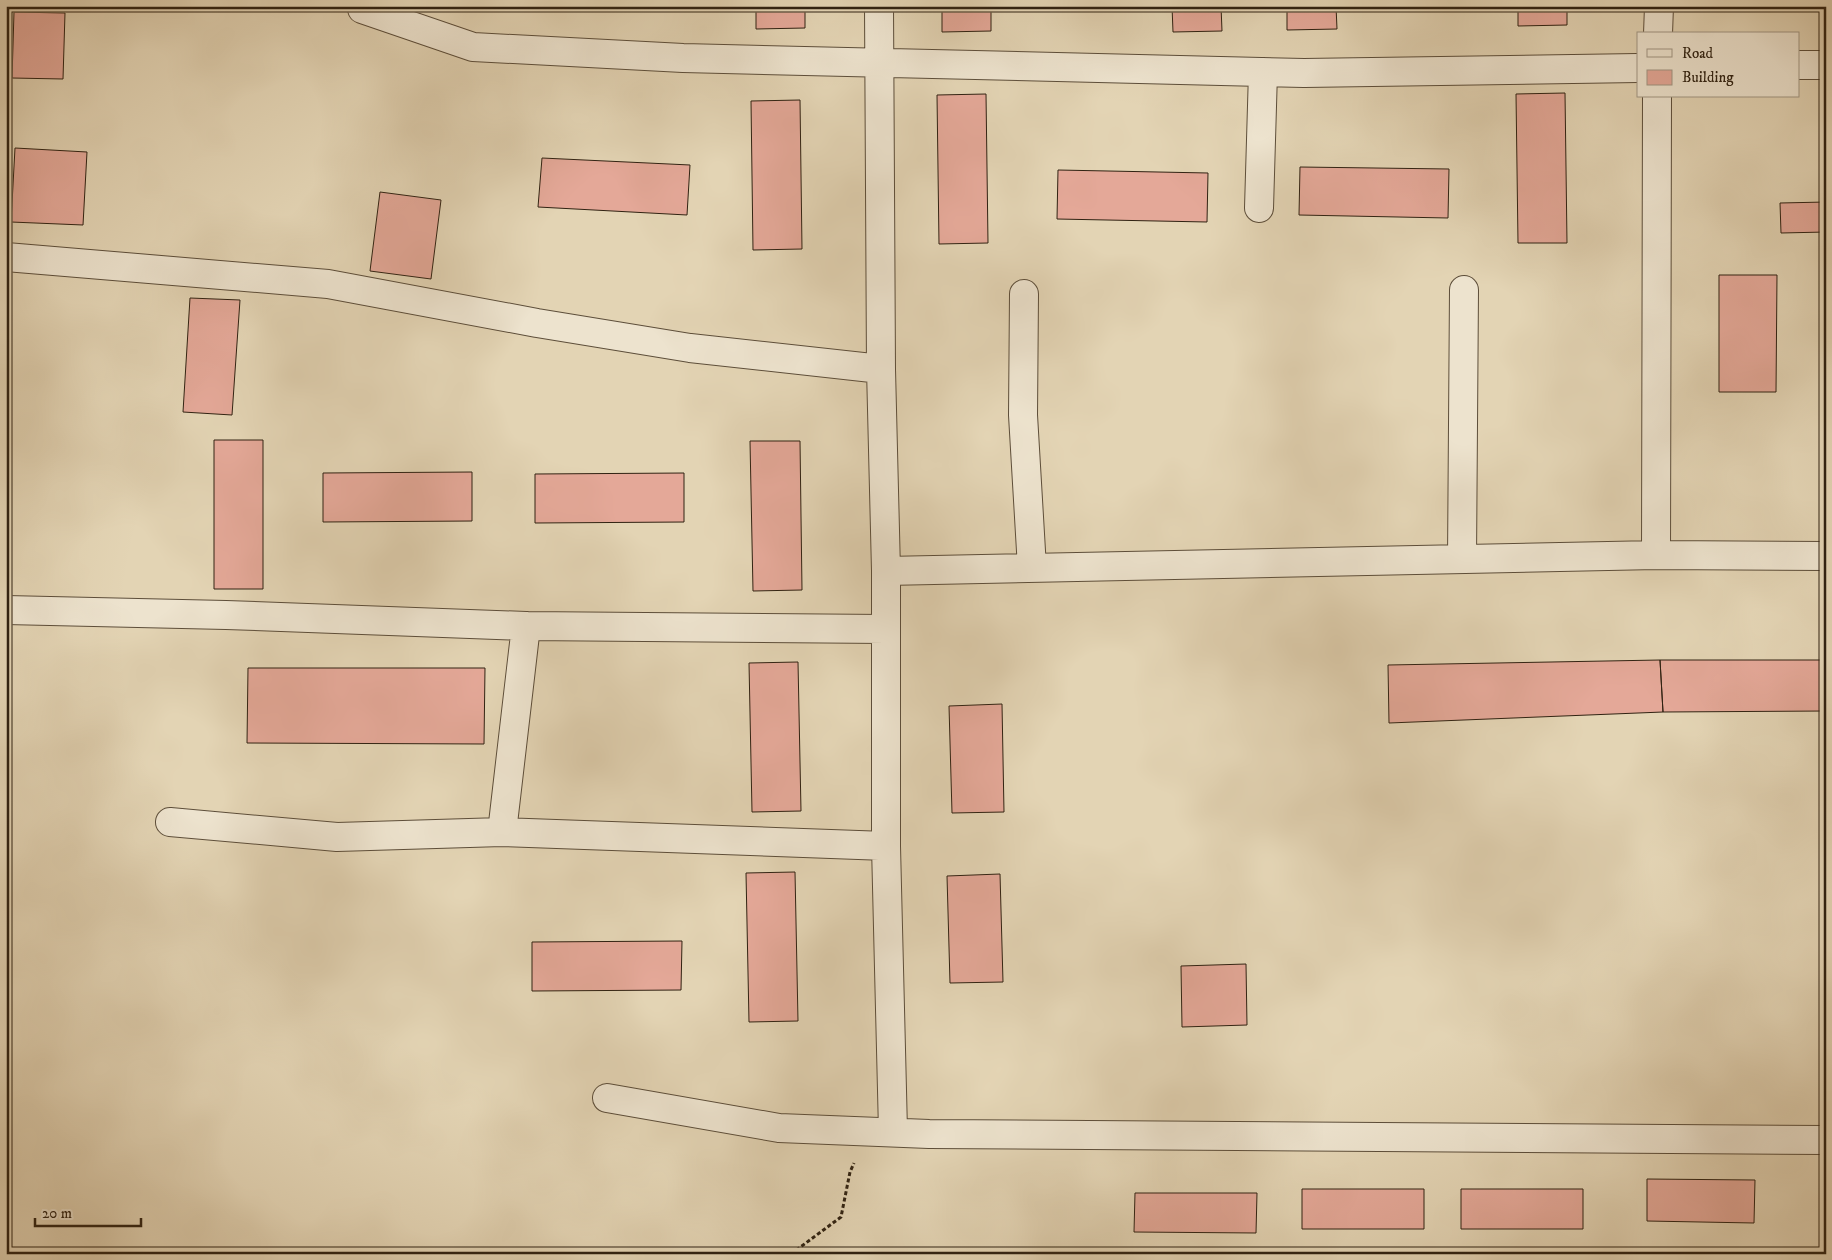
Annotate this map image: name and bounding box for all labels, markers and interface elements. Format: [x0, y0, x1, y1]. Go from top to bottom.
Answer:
legend [1637, 32, 1800, 98]
text: Road [1682, 44, 1714, 63]
text: Building [1682, 68, 1734, 87]
scale bar [35, 1195, 141, 1227]
text: 20 m [42, 1204, 72, 1223]

